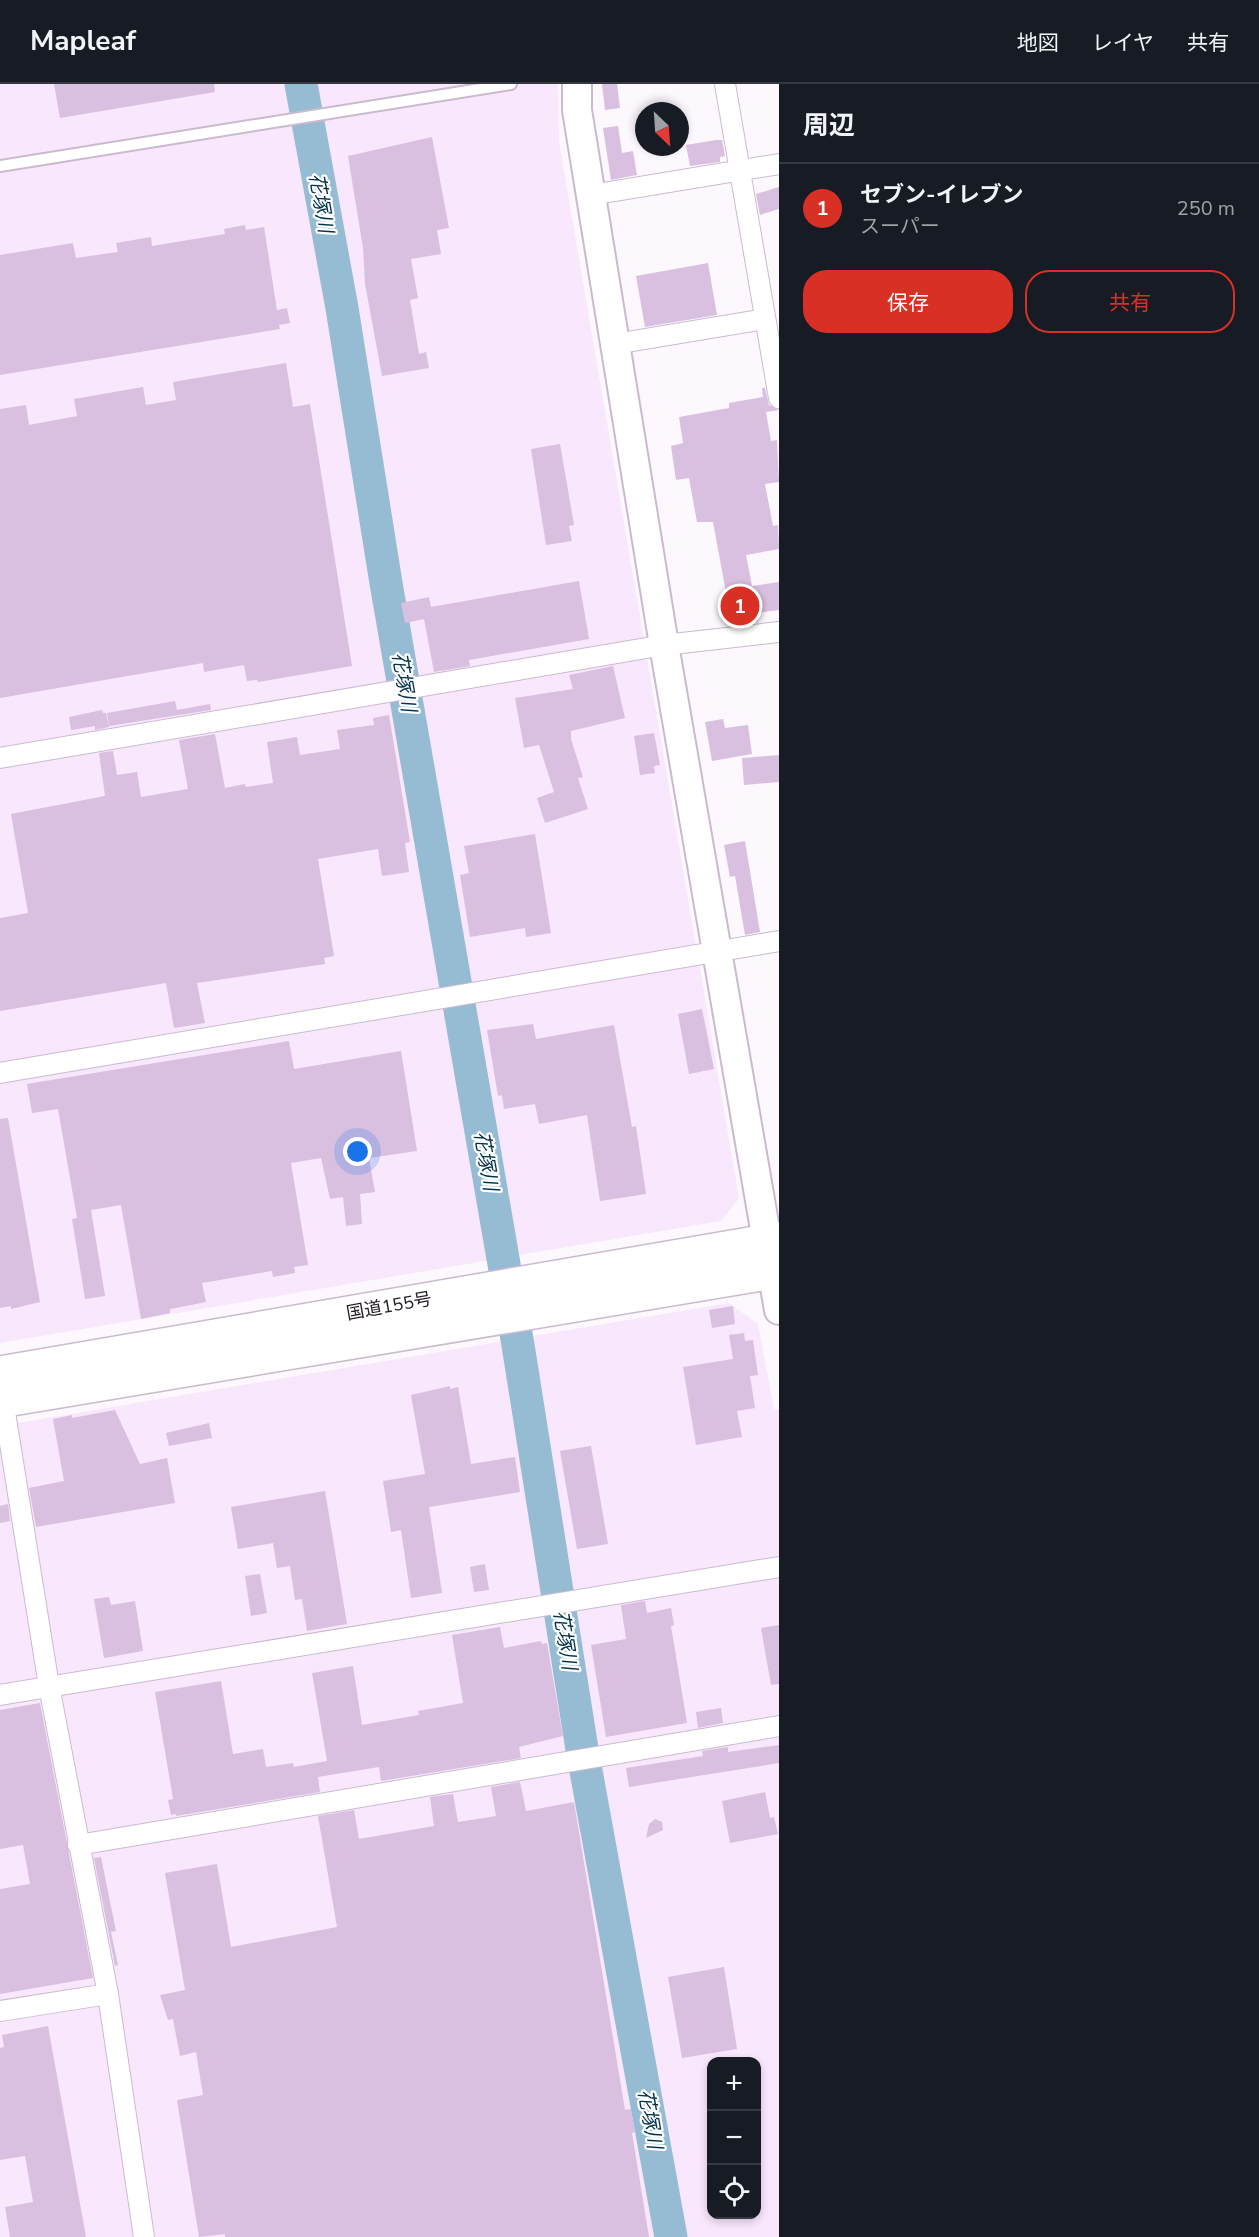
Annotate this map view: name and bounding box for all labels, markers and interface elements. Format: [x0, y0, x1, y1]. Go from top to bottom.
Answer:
text: Mapleaf [30, 22, 136, 60]
text: 地図 [1017, 29, 1059, 57]
text: レイヤ [1092, 29, 1154, 57]
text: 共有 [1187, 29, 1229, 57]
north arrow [635, 102, 689, 156]
text: 周辺 [803, 108, 855, 143]
water label: 花塚川 [302, 171, 340, 237]
text: セブン-イレブン [860, 180, 1024, 210]
text: 1 [817, 195, 829, 222]
text: 250 m [1177, 195, 1235, 222]
text: スーパー [860, 213, 940, 240]
button: 保存 [803, 270, 1013, 333]
button: 共有 [1025, 270, 1235, 333]
pin: 1 [720, 584, 760, 628]
water label: 花塚川 [385, 650, 423, 716]
water label: 花塚川 [467, 1129, 505, 1195]
your location [343, 1137, 372, 1166]
street label: 国道155号 [344, 1287, 434, 1325]
water label: 花塚川 [547, 1608, 583, 1674]
map controls [707, 2057, 761, 2219]
button: + [707, 2057, 761, 2111]
water label: 花塚川 [631, 2087, 669, 2153]
button: − [707, 2111, 761, 2165]
button: locate [707, 2165, 761, 2219]

